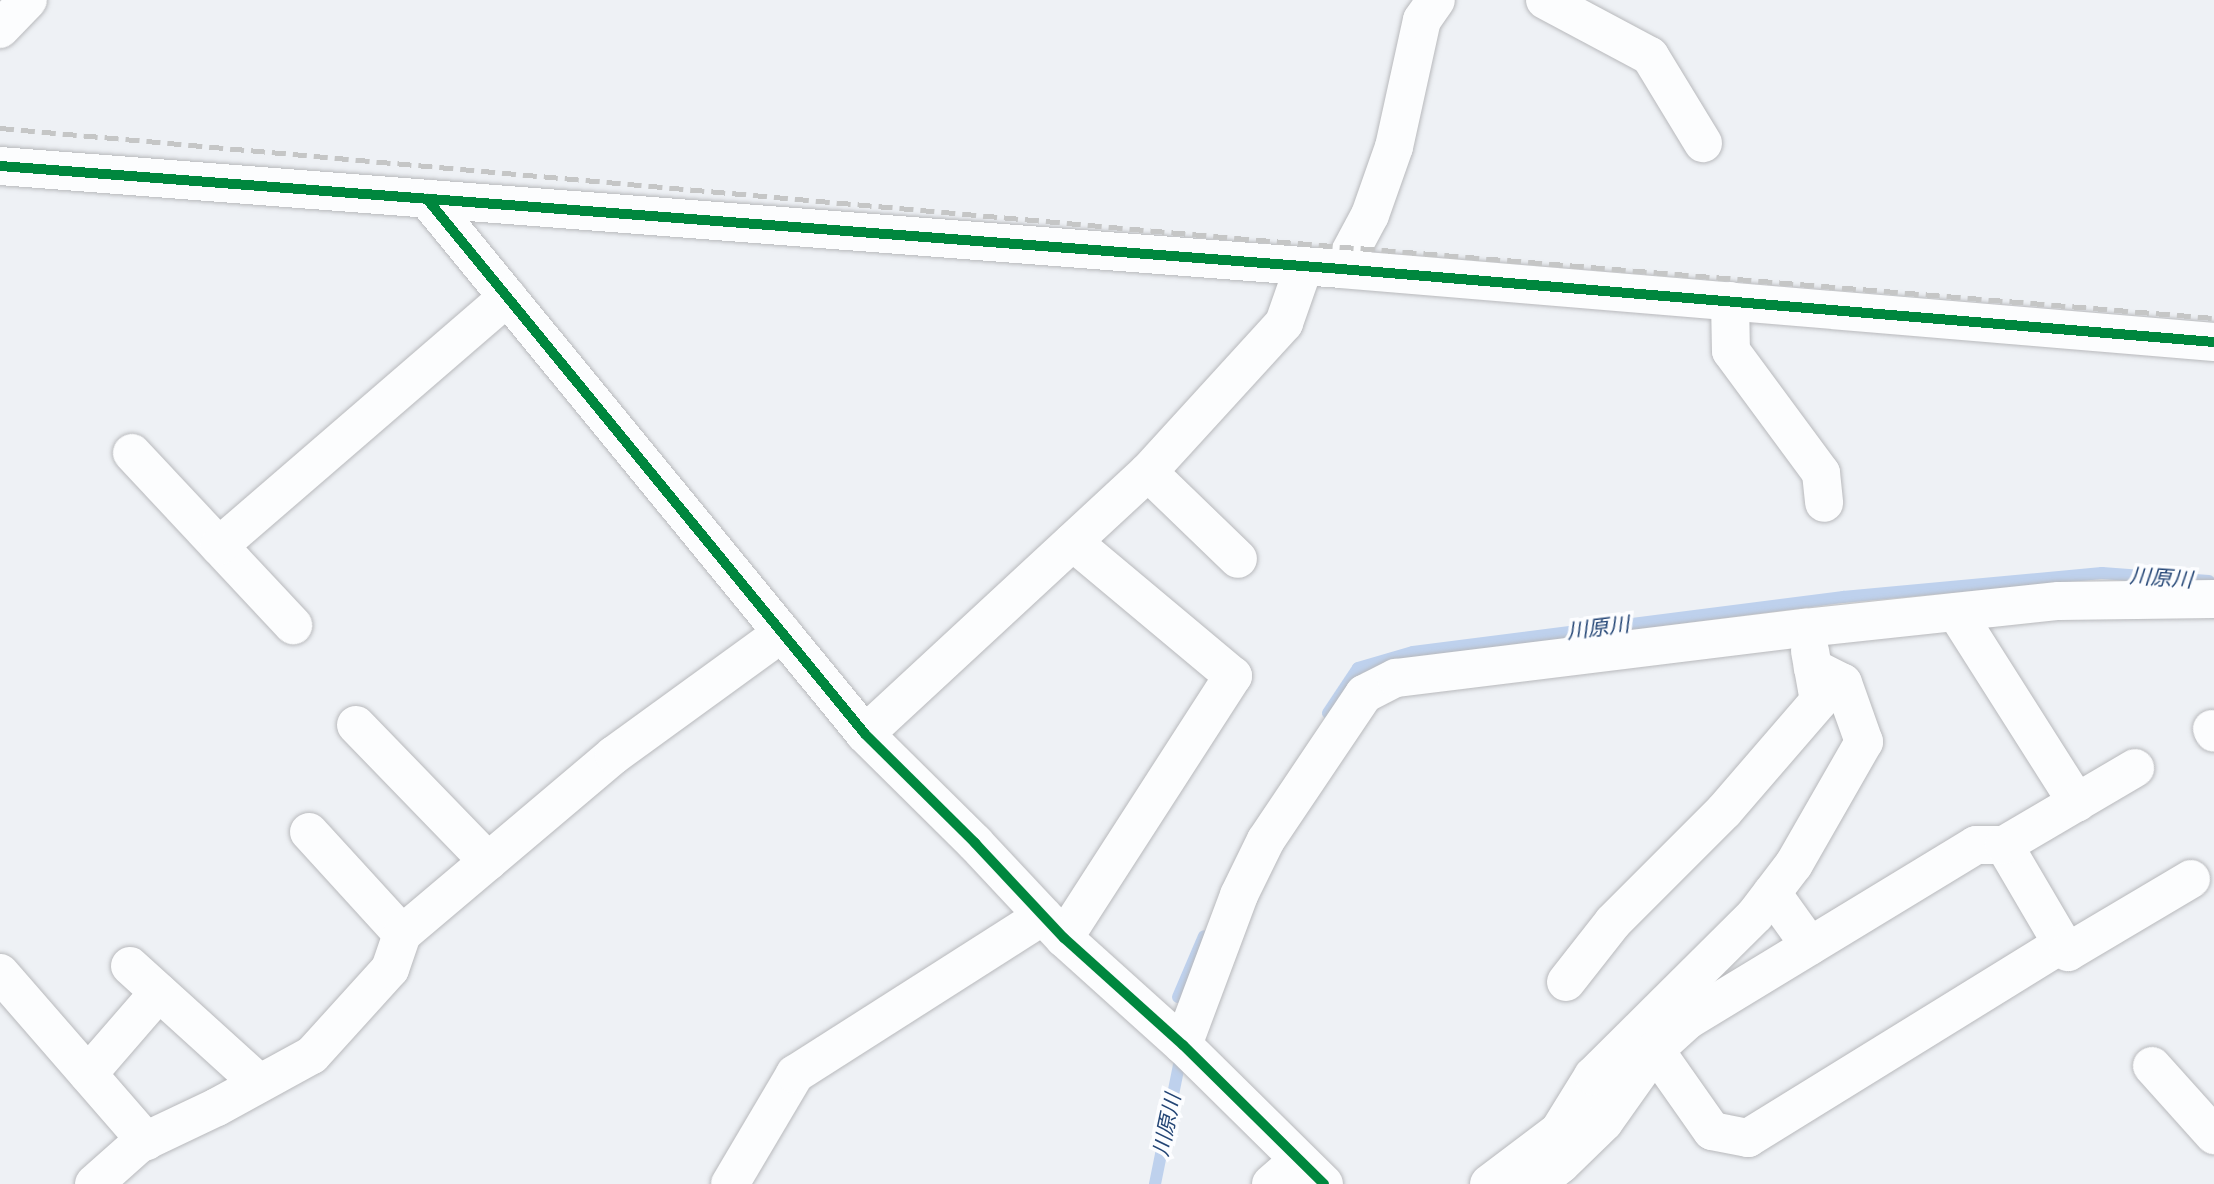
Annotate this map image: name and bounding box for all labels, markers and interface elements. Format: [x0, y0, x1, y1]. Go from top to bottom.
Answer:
water label: 川原川 [2129, 563, 2193, 593]
water label: 川原川 [1565, 612, 1631, 644]
water label: 川原川 [1148, 1092, 1186, 1158]

